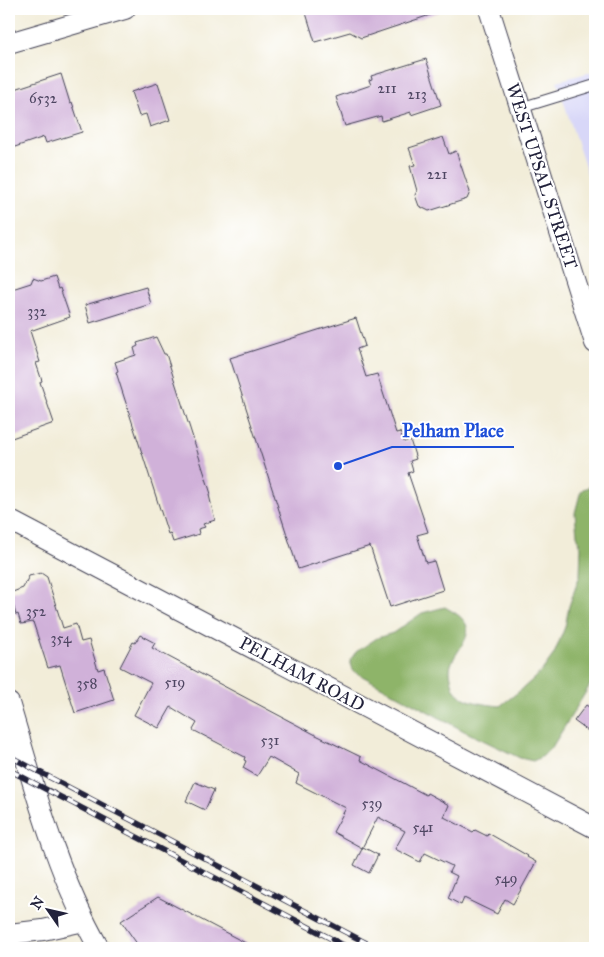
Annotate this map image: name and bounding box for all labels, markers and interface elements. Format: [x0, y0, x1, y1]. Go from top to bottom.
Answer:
house number: 211 [377, 79, 397, 97]
street label: WEST UPSAL STREET [502, 80, 582, 272]
house number: 213 [407, 85, 427, 103]
house number: 6532 [29, 89, 58, 107]
house number: 221 [427, 165, 447, 183]
house number: 332 [27, 302, 47, 320]
callout: Pelham Place [392, 413, 514, 447]
text: Pelham Place [402, 419, 504, 442]
house number: 352 [26, 602, 47, 620]
house number: 354 [51, 629, 72, 647]
street label: PELHAM ROAD [236, 632, 368, 716]
house number: 519 [165, 673, 185, 691]
house number: 358 [77, 674, 97, 692]
house number: 531 [261, 731, 280, 749]
house number: 539 [361, 794, 383, 812]
house number: 541 [413, 818, 434, 836]
house number: 549 [495, 869, 518, 887]
north arrow [22, 884, 72, 934]
text: N [27, 893, 48, 913]

